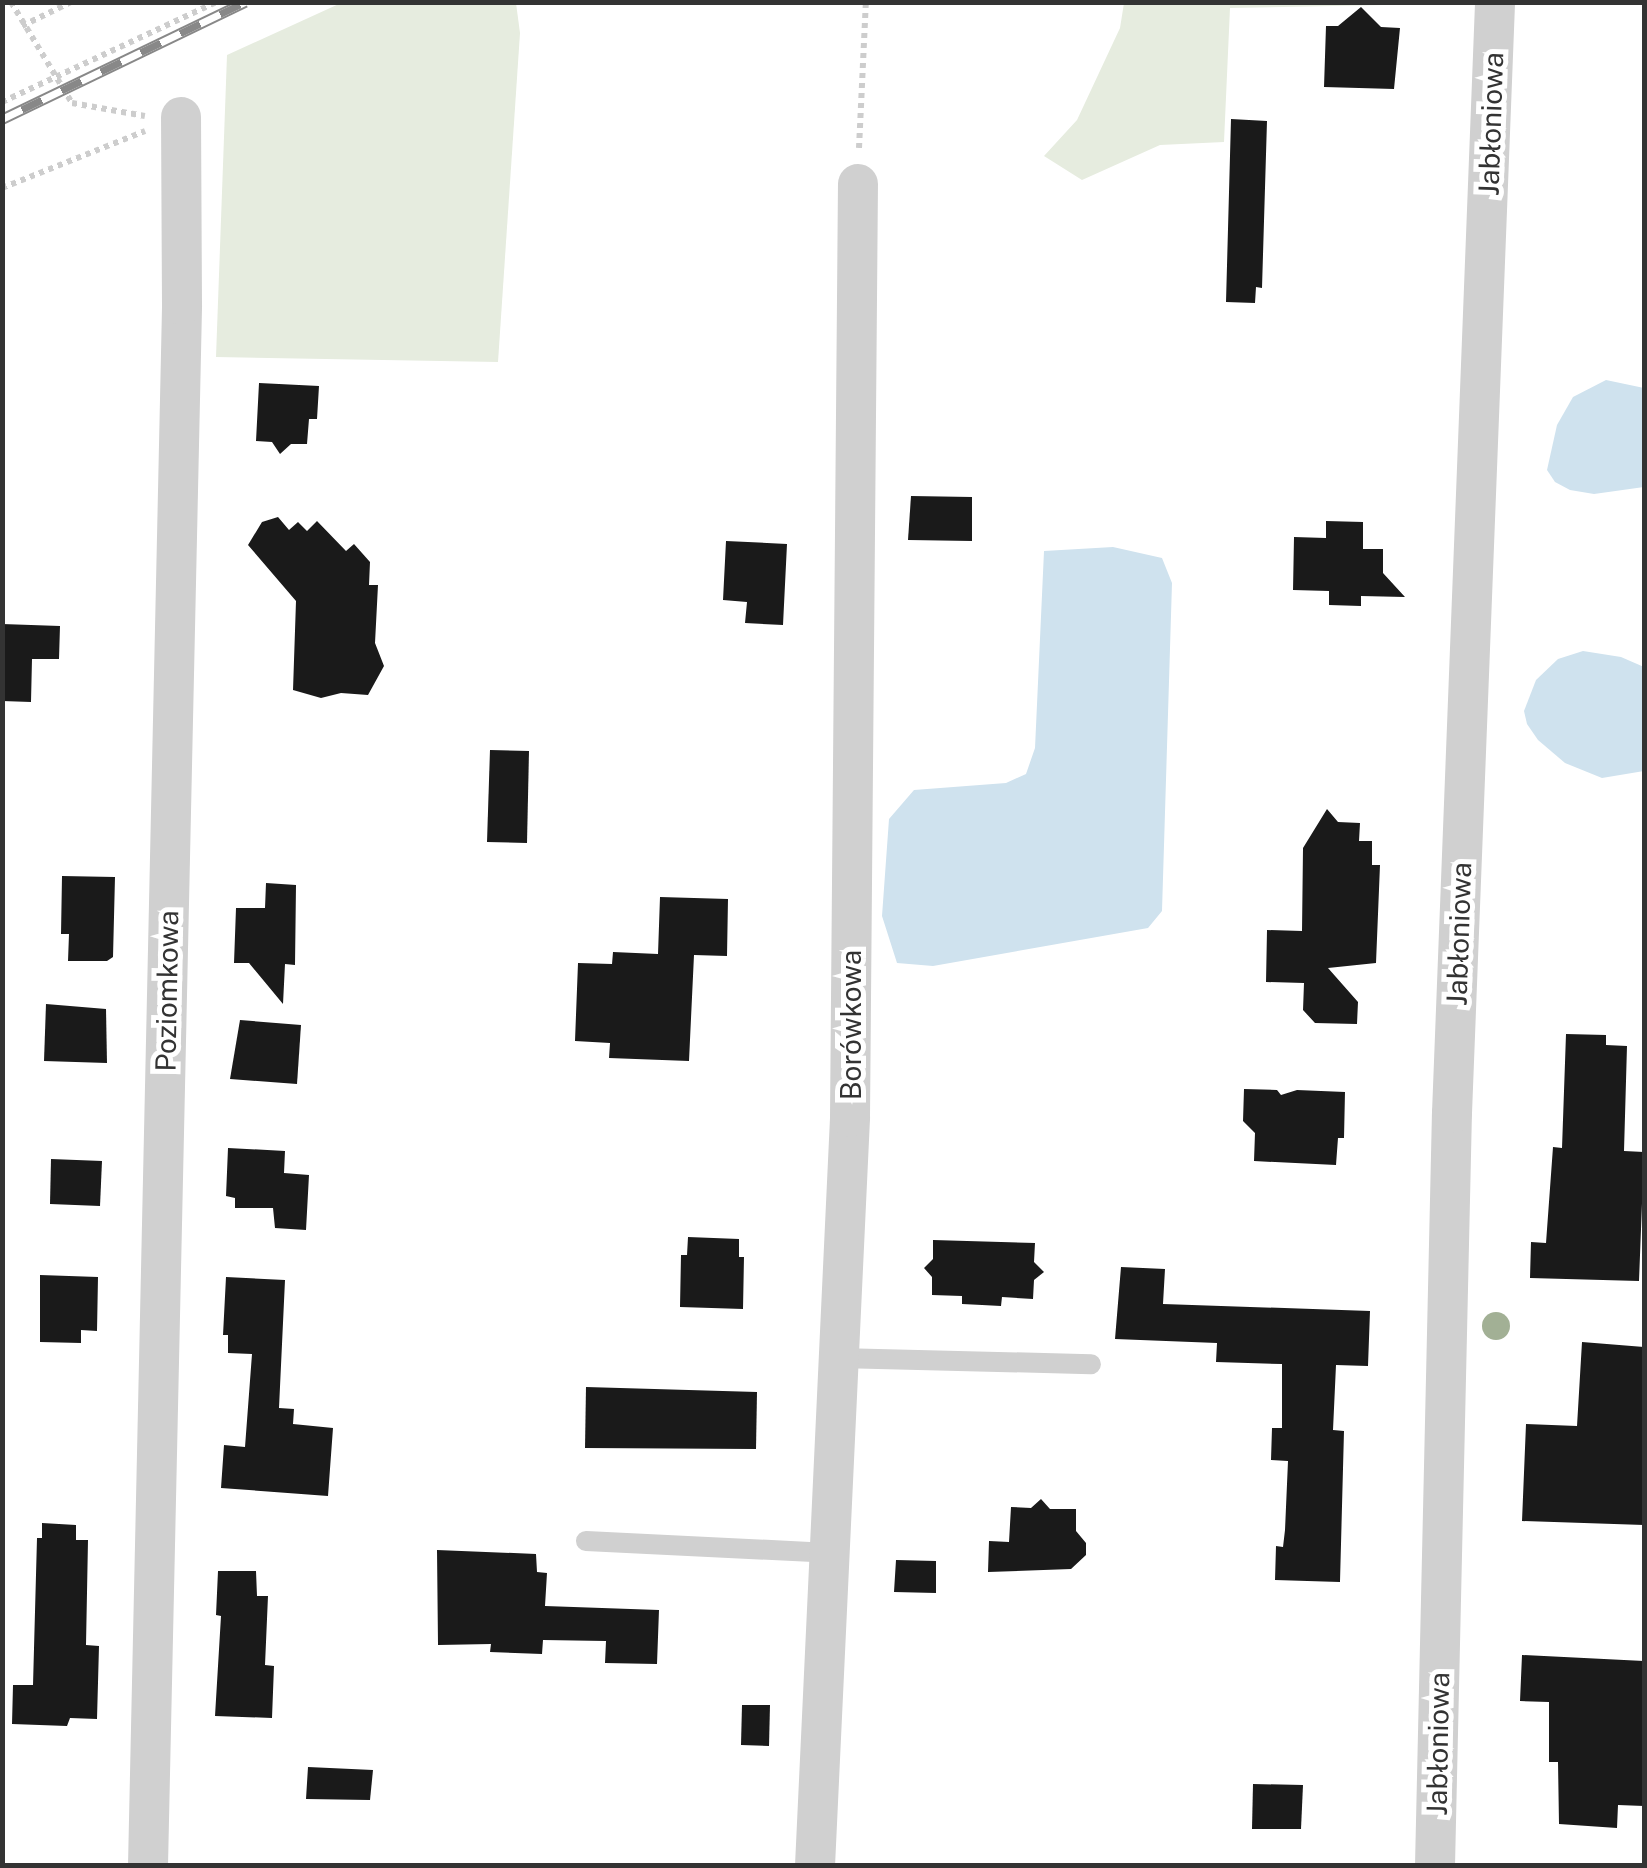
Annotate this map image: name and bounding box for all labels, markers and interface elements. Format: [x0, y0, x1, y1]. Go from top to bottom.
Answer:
street label: Jabłoniowa [1472, 52, 1510, 196]
street label: Jabłoniowa [1440, 862, 1478, 1006]
street label: Poziomkowa [149, 910, 185, 1072]
street label: Borówkowa [834, 950, 868, 1100]
street label: Jabłoniowa [1420, 1672, 1456, 1816]

